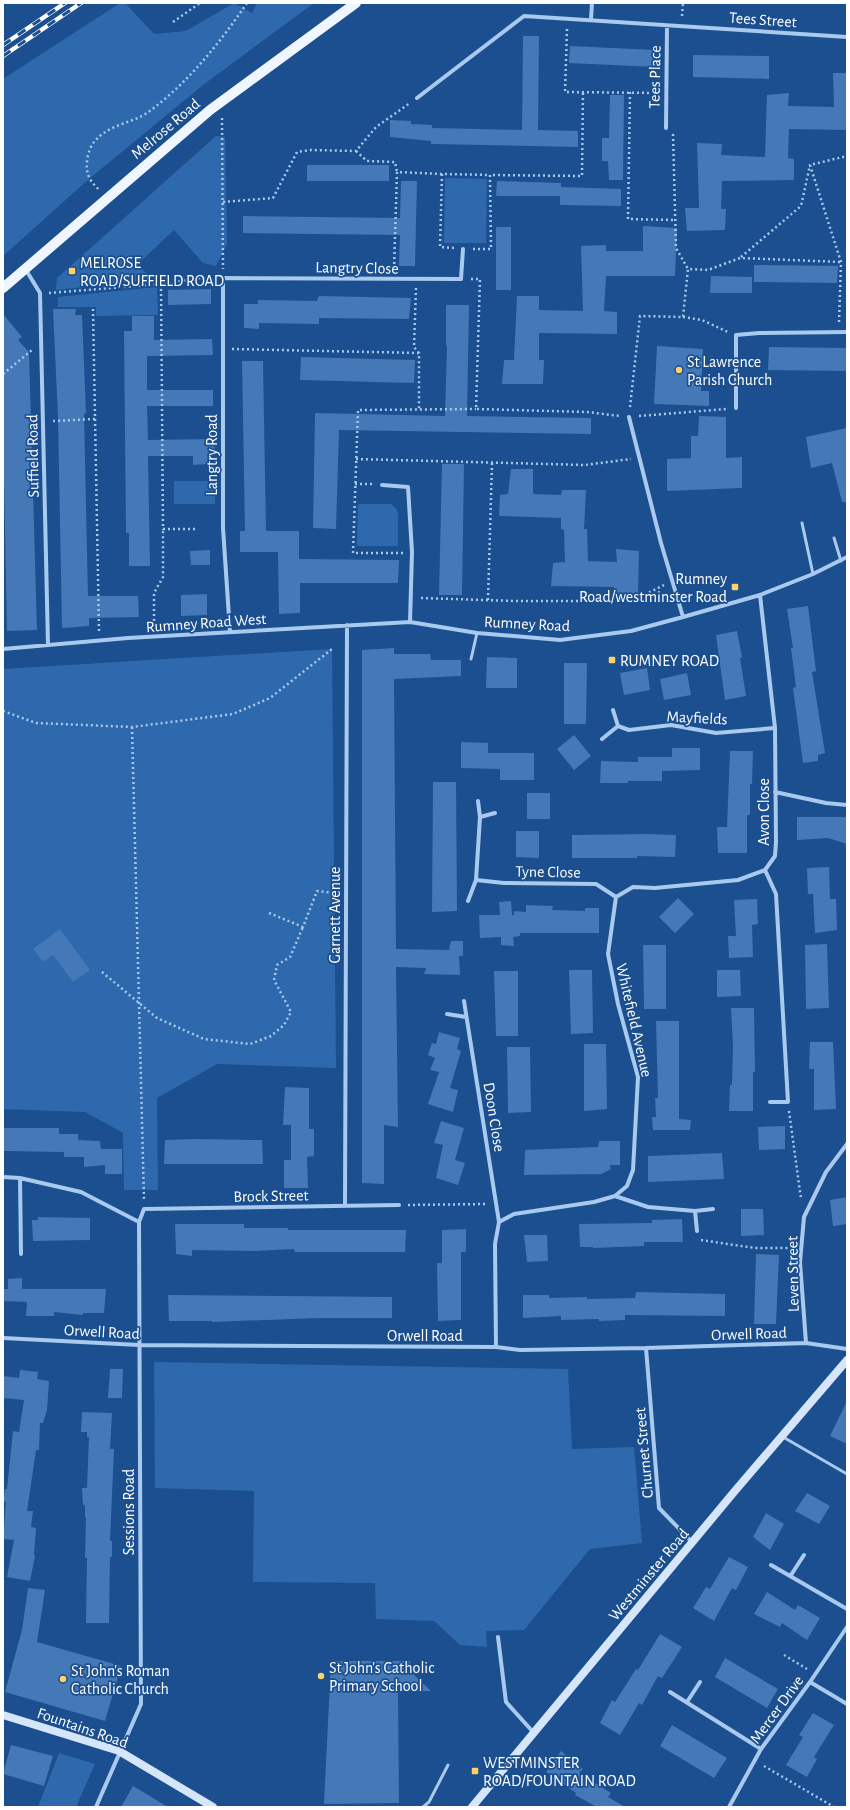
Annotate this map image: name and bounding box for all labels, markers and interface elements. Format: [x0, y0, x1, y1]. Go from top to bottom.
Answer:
street label: Tees Street [729, 10, 797, 30]
street label: Tees Place [646, 45, 664, 109]
street label: Melrose Road [128, 96, 203, 162]
place label: MELROSE ROAD/SUFFIELD ROAD [80, 255, 224, 289]
street label: Langtry Close [315, 259, 399, 278]
marker: MELROSE ROAD/SUFFIELD ROAD [67, 266, 77, 276]
place label: St Lawrence Parish Church [687, 354, 772, 388]
marker: St Lawrence Parish Church [674, 365, 684, 375]
street label: Suffield Road [24, 414, 42, 498]
street label: Langtry Road [204, 414, 221, 496]
place label: Rumney Road/westminster Road [579, 571, 727, 605]
marker: Rumney Road/westminster Road [730, 582, 740, 592]
street label: Rumney Road West [145, 611, 267, 636]
street label: Rumney Road [483, 614, 570, 635]
place label: RUMNEY ROAD [620, 653, 719, 669]
marker: RUMNEY ROAD [607, 655, 617, 665]
street label: Mayfields [666, 708, 728, 729]
street label: Avon Close [756, 778, 772, 846]
street label: Tyne Close [515, 863, 581, 882]
street label: Garnett Avenue [327, 867, 343, 963]
street label: Whitefield Avenue [613, 962, 655, 1079]
street label: Doon Close [481, 1081, 507, 1153]
street label: Brock Street [233, 1187, 309, 1205]
street label: Leven Street [784, 1236, 802, 1312]
street label: Orwell Road [64, 1322, 140, 1342]
street label: Orwell Road [711, 1325, 787, 1343]
street label: Orwell Road [387, 1328, 463, 1344]
street label: Churnet Street [632, 1407, 656, 1499]
street label: Sessions Road [121, 1469, 137, 1555]
street label: Westminster Road [606, 1526, 692, 1624]
place label: St John's Catholic Primary School [329, 1660, 434, 1695]
place label: St John's Roman Catholic Church [71, 1663, 170, 1697]
marker: St John's Catholic Primary School [316, 1671, 326, 1681]
street label: Mercer Drive [747, 1673, 807, 1746]
marker: St John's Roman Catholic Church [58, 1674, 68, 1684]
street label: Fountains Road [35, 1705, 130, 1751]
place label: WESTMINSTER ROAD/FOUNTAIN ROAD [483, 1755, 636, 1789]
marker: WESTMINSTER ROAD/FOUNTAIN ROAD [470, 1766, 480, 1776]

